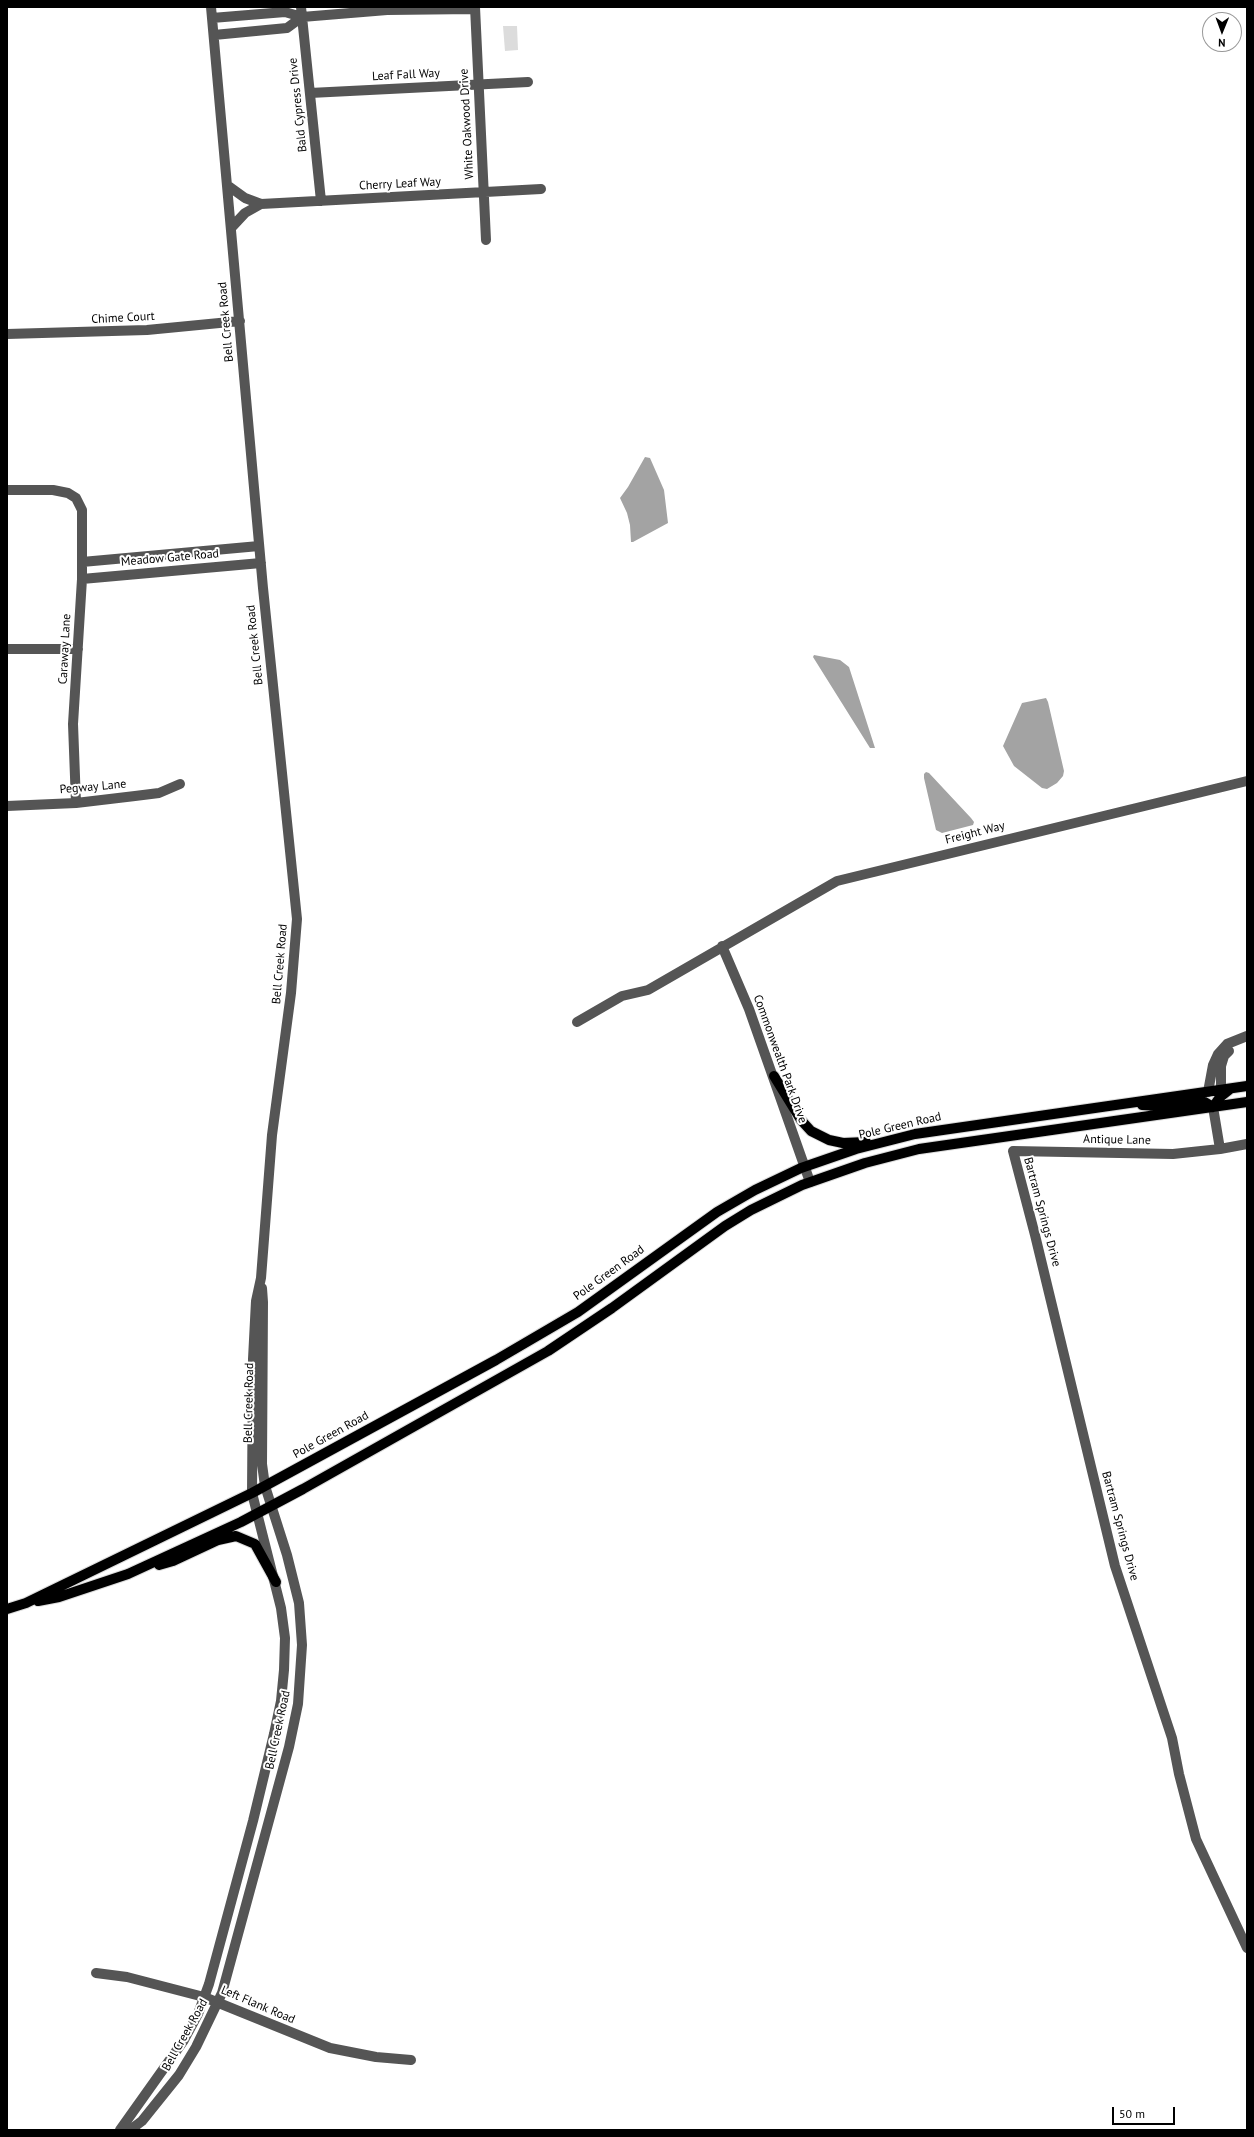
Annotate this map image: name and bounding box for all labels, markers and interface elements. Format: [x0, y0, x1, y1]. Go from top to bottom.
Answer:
north arrow [1202, 12, 1242, 52]
text: N [1218, 36, 1226, 50]
street label: Bald Cypress Drive [286, 57, 310, 153]
street label: Leaf Fall Way [372, 66, 440, 84]
street label: White Oakwood Drive [457, 68, 477, 180]
street label: Cherry Leaf Way [359, 175, 441, 193]
street label: Bell Creek Road [215, 281, 237, 363]
street label: Chime Court [91, 309, 155, 327]
street label: Meadow Gate Road [120, 547, 220, 569]
street label: Bell Creek Road [244, 604, 266, 686]
street label: Caraway Lane [56, 613, 74, 685]
street label: Pegway Lane [59, 777, 127, 797]
street label: Freight Way [944, 819, 1006, 847]
street label: Bell Creek Road [269, 923, 291, 1005]
street label: Commonwealth Park Drive [750, 993, 810, 1125]
street label: Pole Green Road [857, 1110, 943, 1142]
street label: Antique Lane [1083, 1132, 1151, 1148]
street label: Bartram Springs Drive [1020, 1156, 1064, 1268]
street label: Pole Green Road [571, 1242, 647, 1304]
street label: Bell Creek Road [241, 1363, 257, 1443]
street label: Pole Green Road [291, 1408, 371, 1462]
street label: Bartram Springs Drive [1098, 1470, 1142, 1582]
street label: Bell Creek Road [263, 1689, 293, 1771]
street label: Left Flank Road [219, 1983, 297, 2027]
street label: Bell Creek Road [159, 1996, 211, 2074]
scale bar [1114, 2099, 1177, 2125]
text: 50 m [1119, 2106, 1145, 2121]

